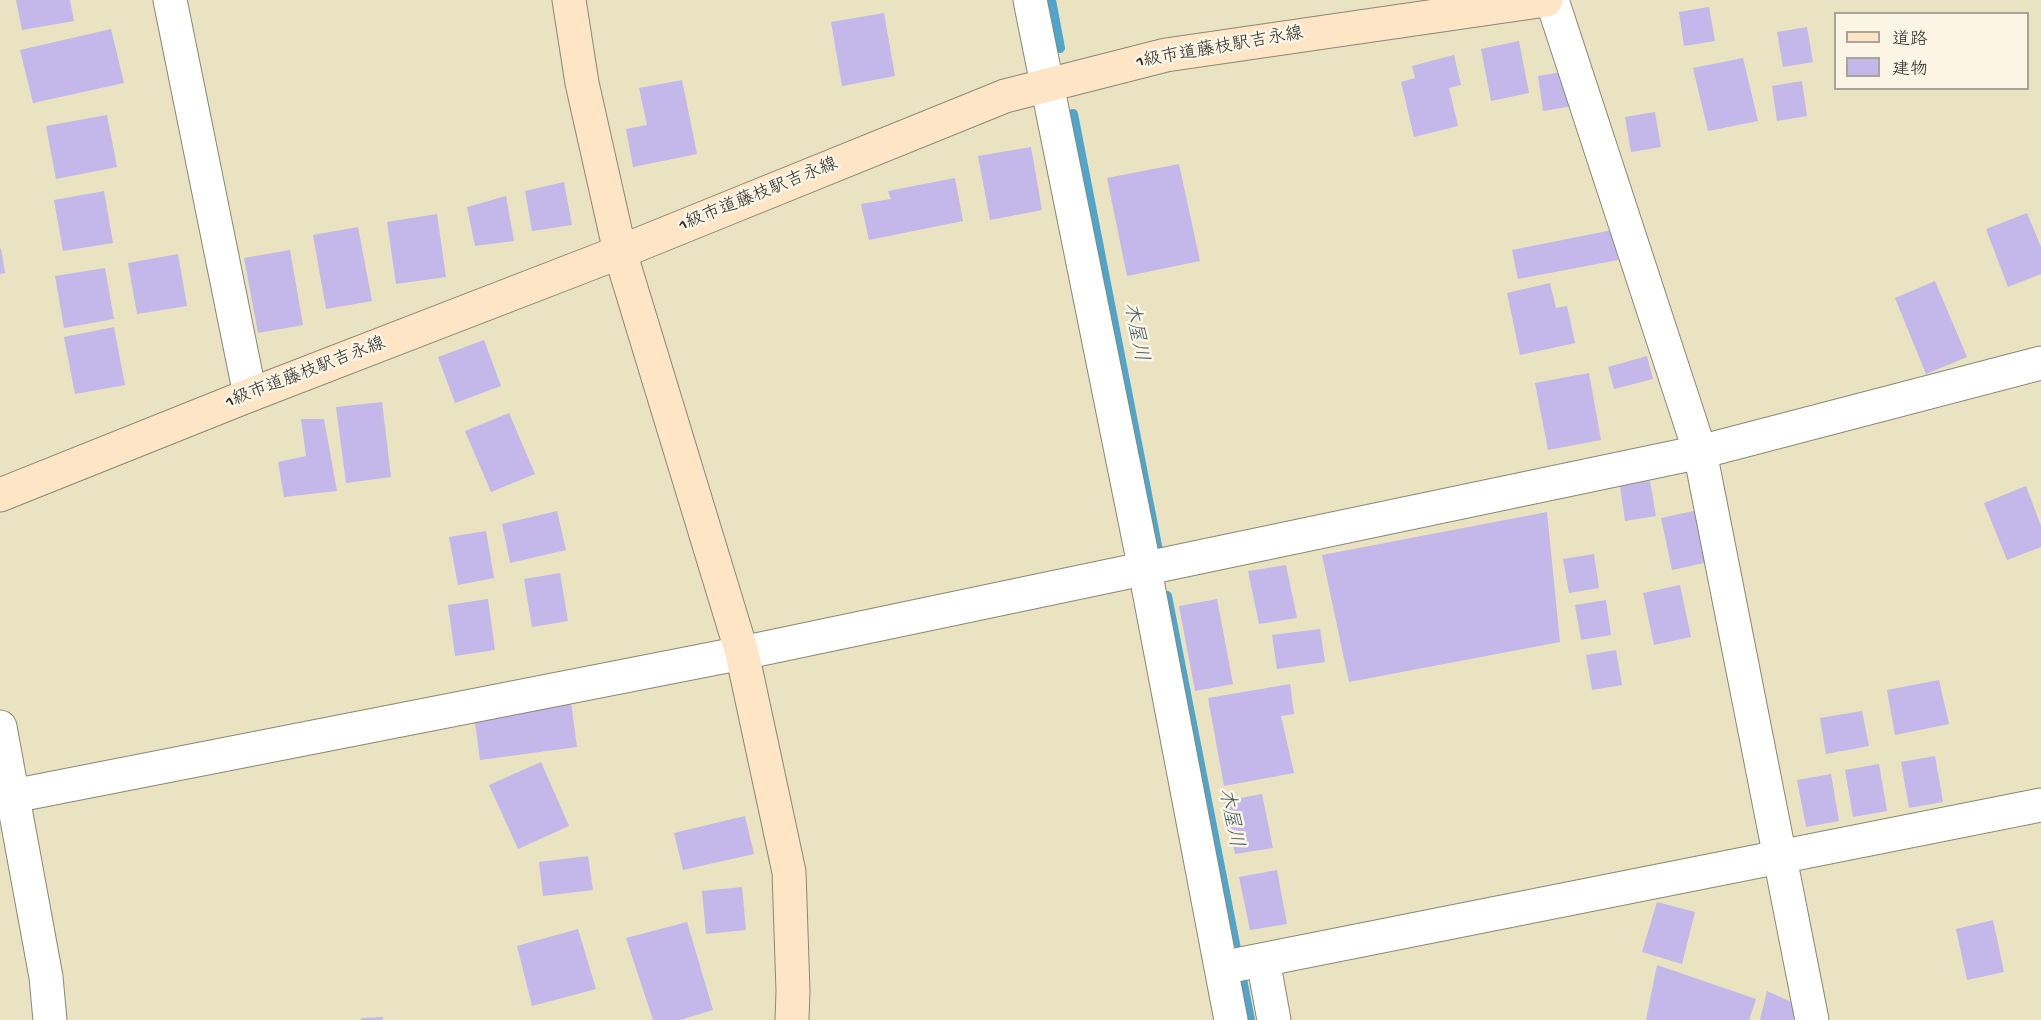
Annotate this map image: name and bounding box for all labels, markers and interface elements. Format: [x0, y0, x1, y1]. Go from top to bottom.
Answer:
legend [1834, 12, 2029, 90]
street label: 1級市道藤枝駅吉永線 [1135, 24, 1305, 74]
text: 道路 [1892, 30, 1928, 51]
text: 建物 [1892, 60, 1928, 81]
street label: 1級市道藤枝駅吉永線 [676, 154, 842, 238]
water label: 木屋川 [1116, 300, 1152, 364]
street label: 1級市道藤枝駅吉永線 [223, 334, 389, 414]
water label: 木屋川 [1211, 786, 1247, 850]

